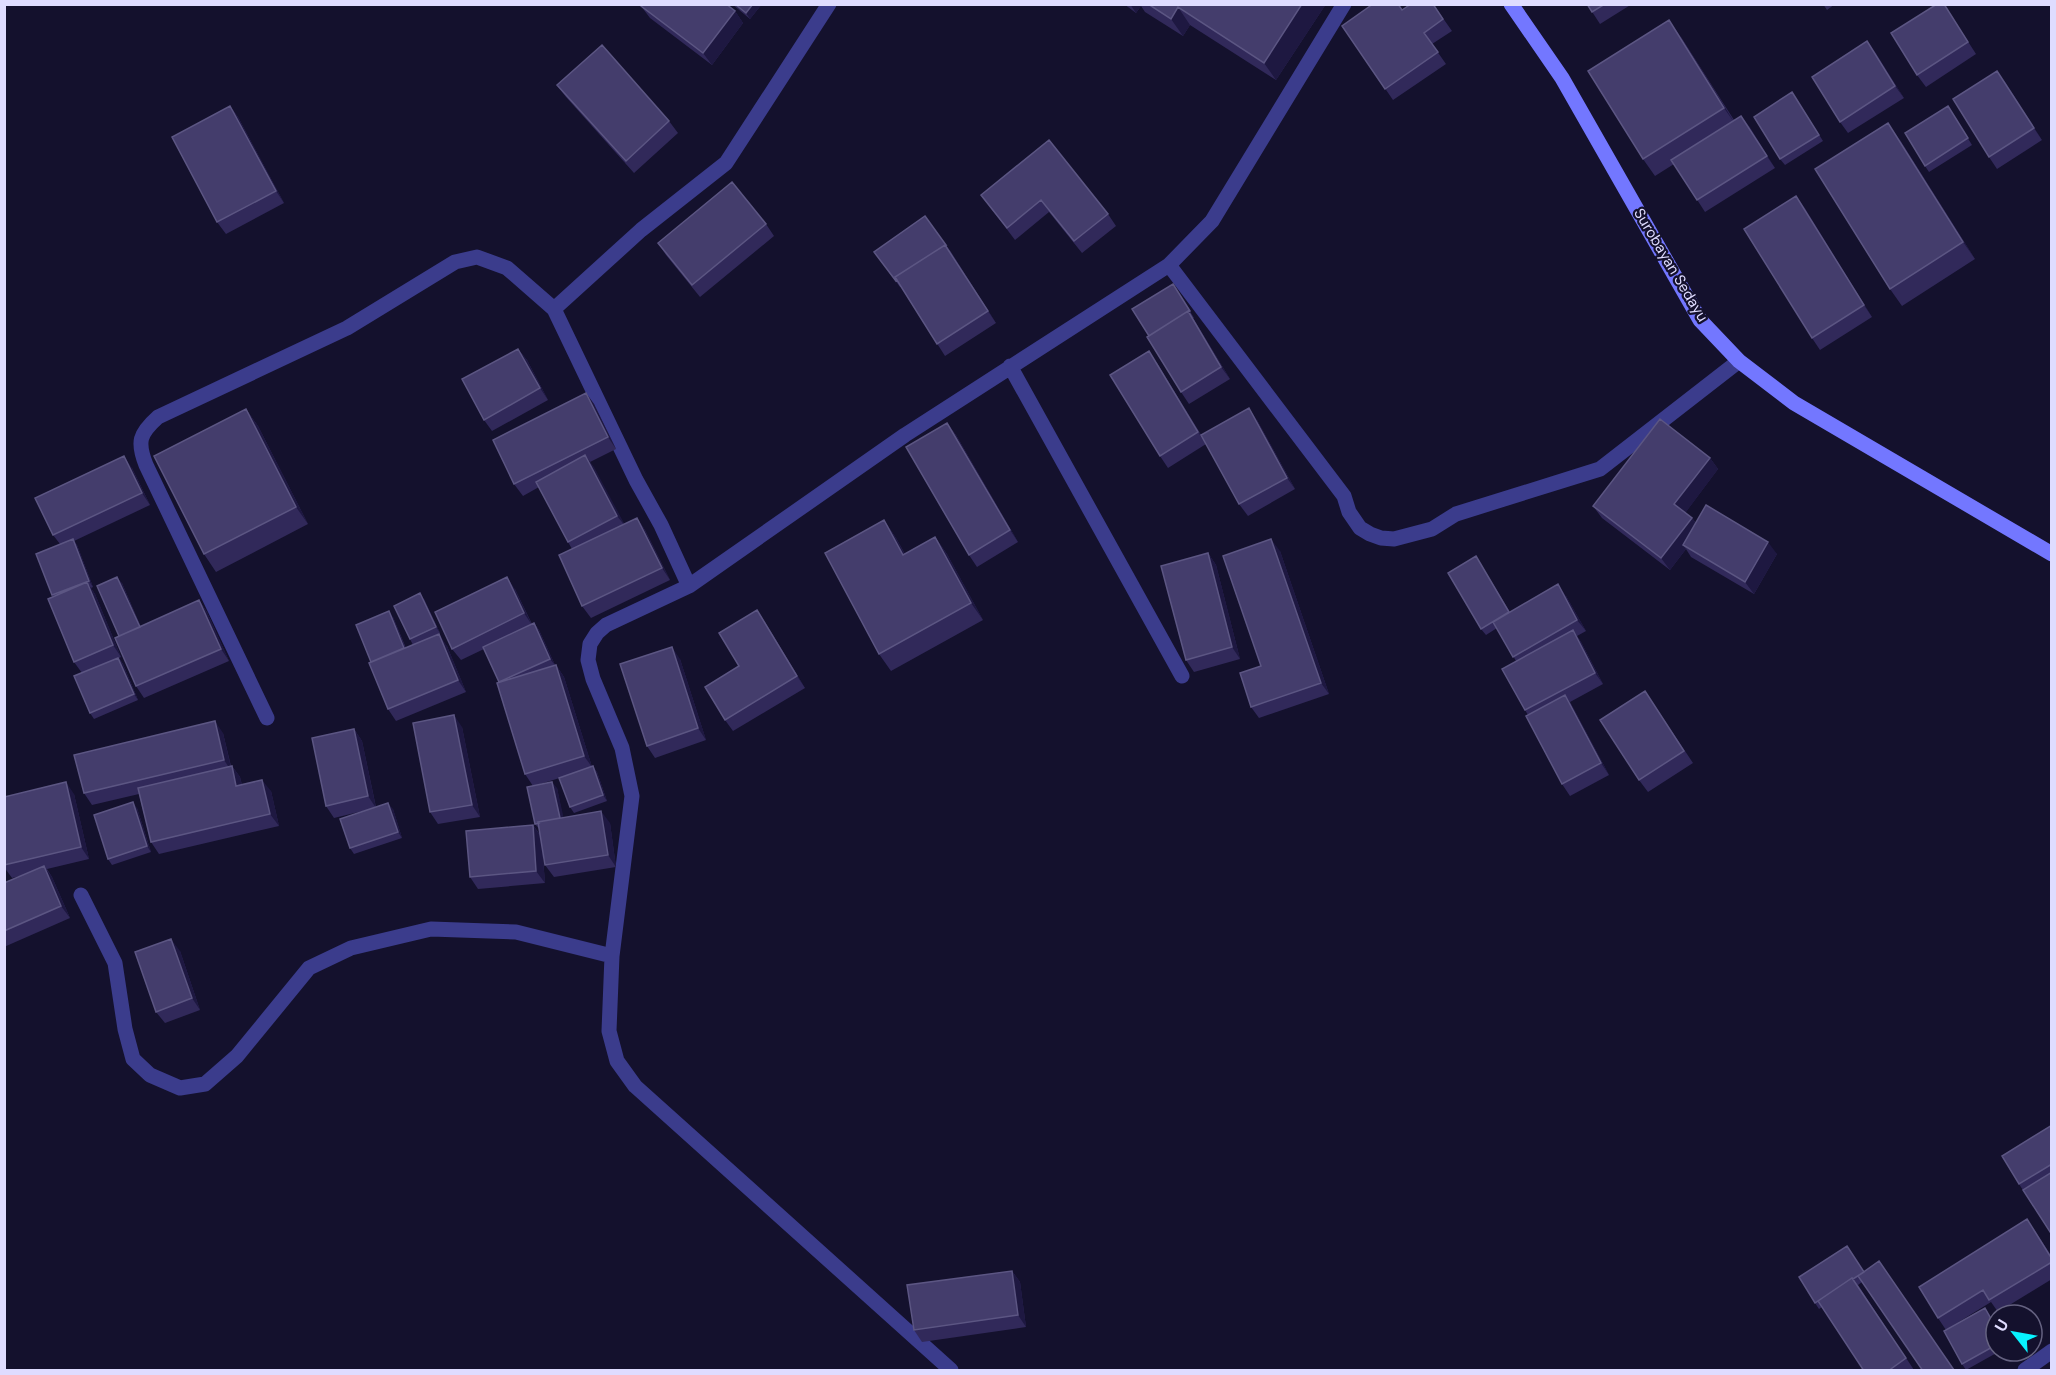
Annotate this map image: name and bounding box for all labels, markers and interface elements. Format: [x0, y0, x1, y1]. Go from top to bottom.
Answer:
street label: Surobayan Sedayu [1629, 205, 1713, 325]
north arrow [1984, 1303, 2044, 1363]
text: U [1990, 1315, 2013, 1336]

